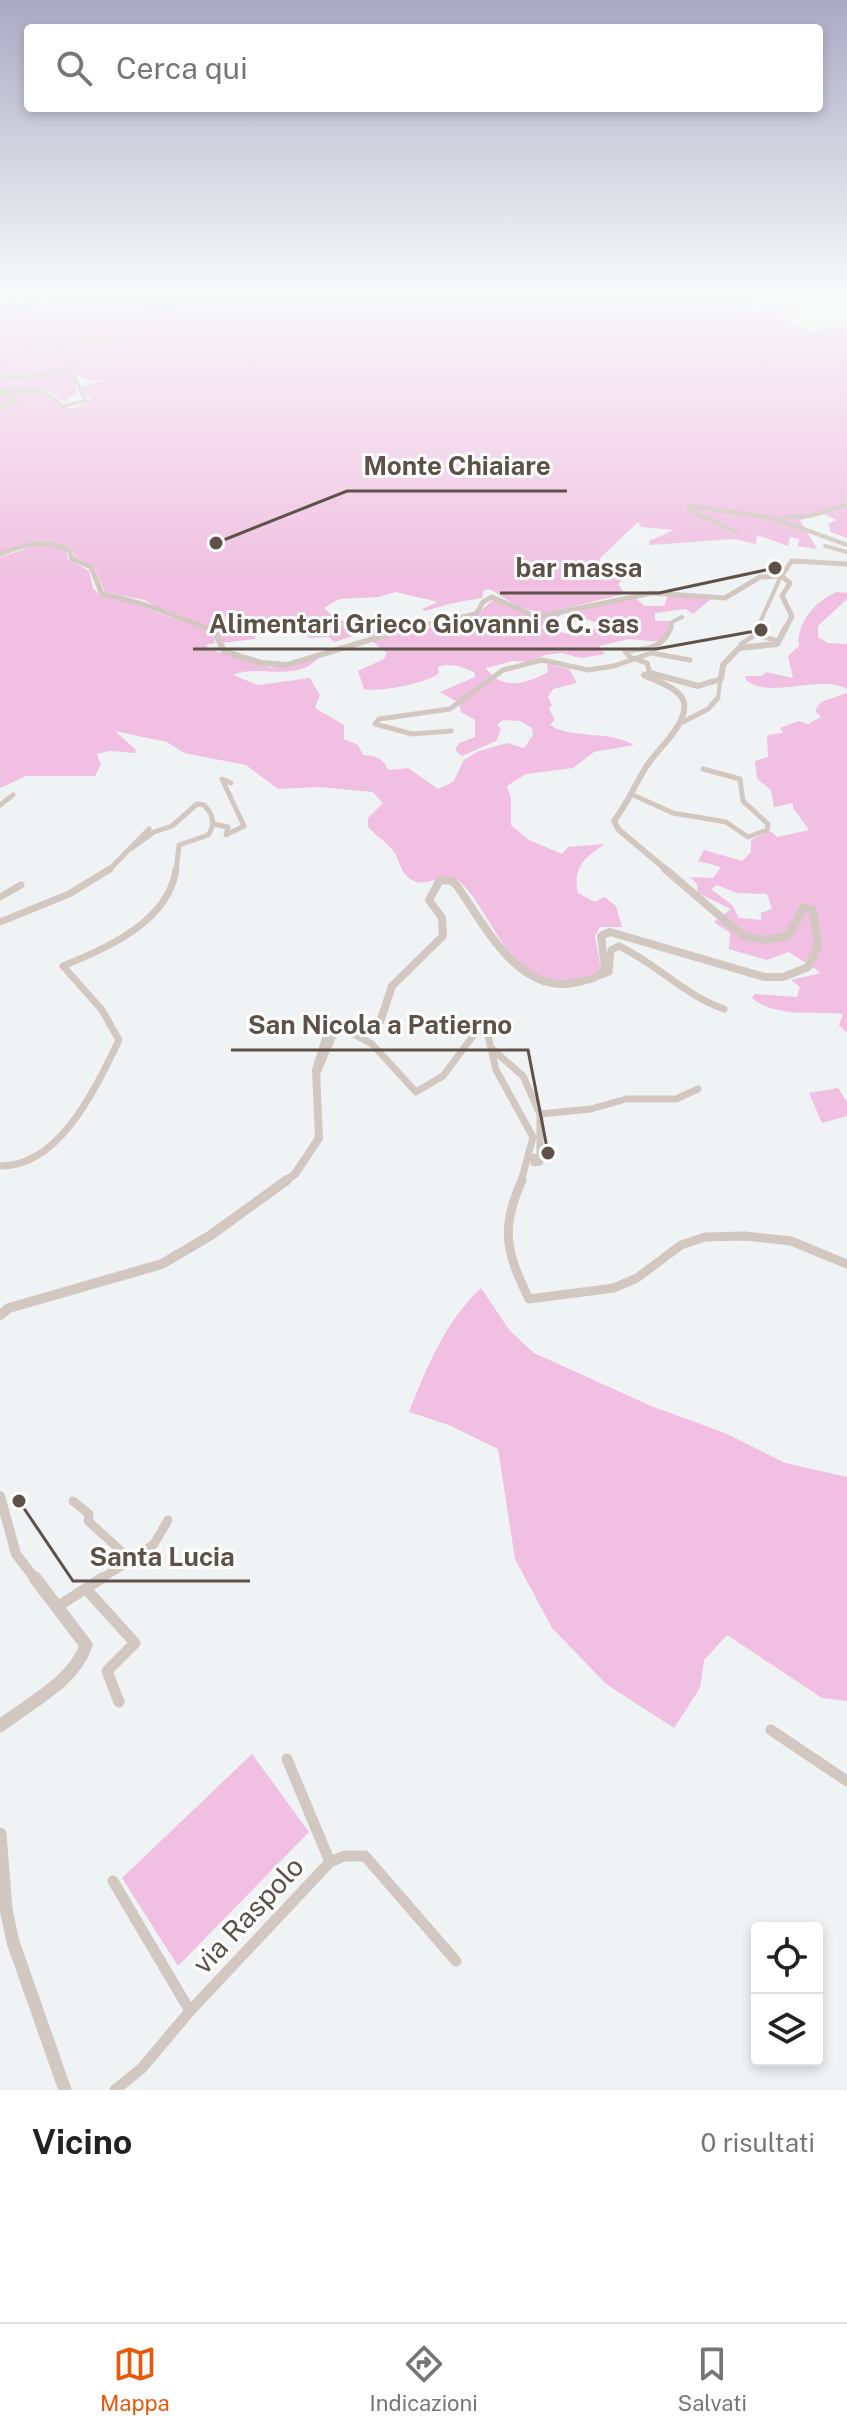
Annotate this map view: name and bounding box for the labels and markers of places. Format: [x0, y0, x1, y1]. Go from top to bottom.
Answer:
callout: Monte Chiaiare [347, 441, 567, 491]
callout: bar massa [500, 543, 659, 593]
callout: Alimentari Grieco Giovanni e C. sas [193, 599, 656, 649]
callout: San Nicola a Patierno [231, 1000, 528, 1050]
callout: Santa Lucia [73, 1531, 250, 1581]

